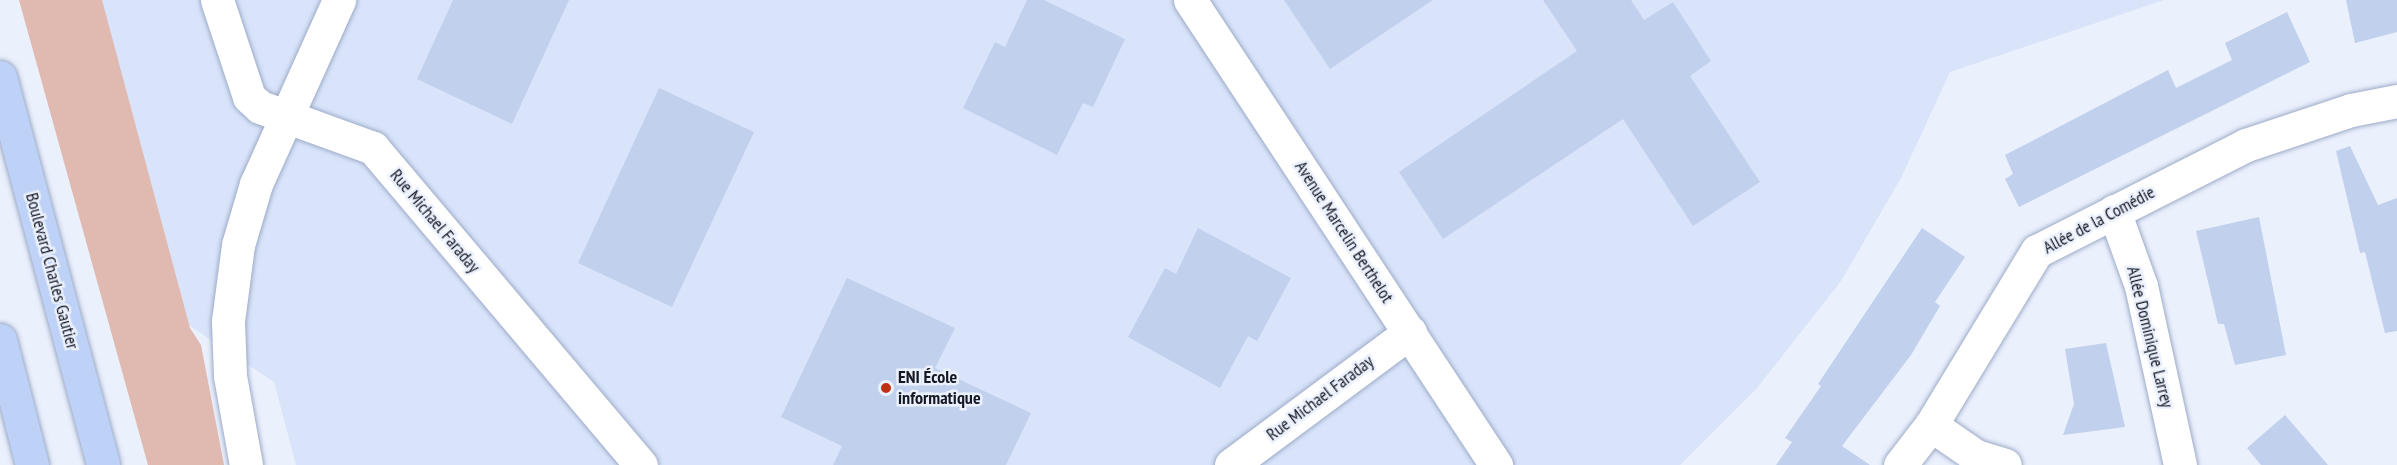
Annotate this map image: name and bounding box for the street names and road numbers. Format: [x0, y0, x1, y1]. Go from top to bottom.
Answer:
street label: Avenue Marcelin Berthelot [1290, 157, 1398, 307]
street label: Rue Michael Faraday [385, 165, 485, 277]
street label: Allée de la Comédie [2039, 181, 2159, 259]
street label: Boulevard Charles Gautier [21, 190, 83, 352]
street label: Allée Dominique Larrey [2122, 264, 2178, 410]
street label: Rue Michael Faraday [1262, 351, 1378, 445]

